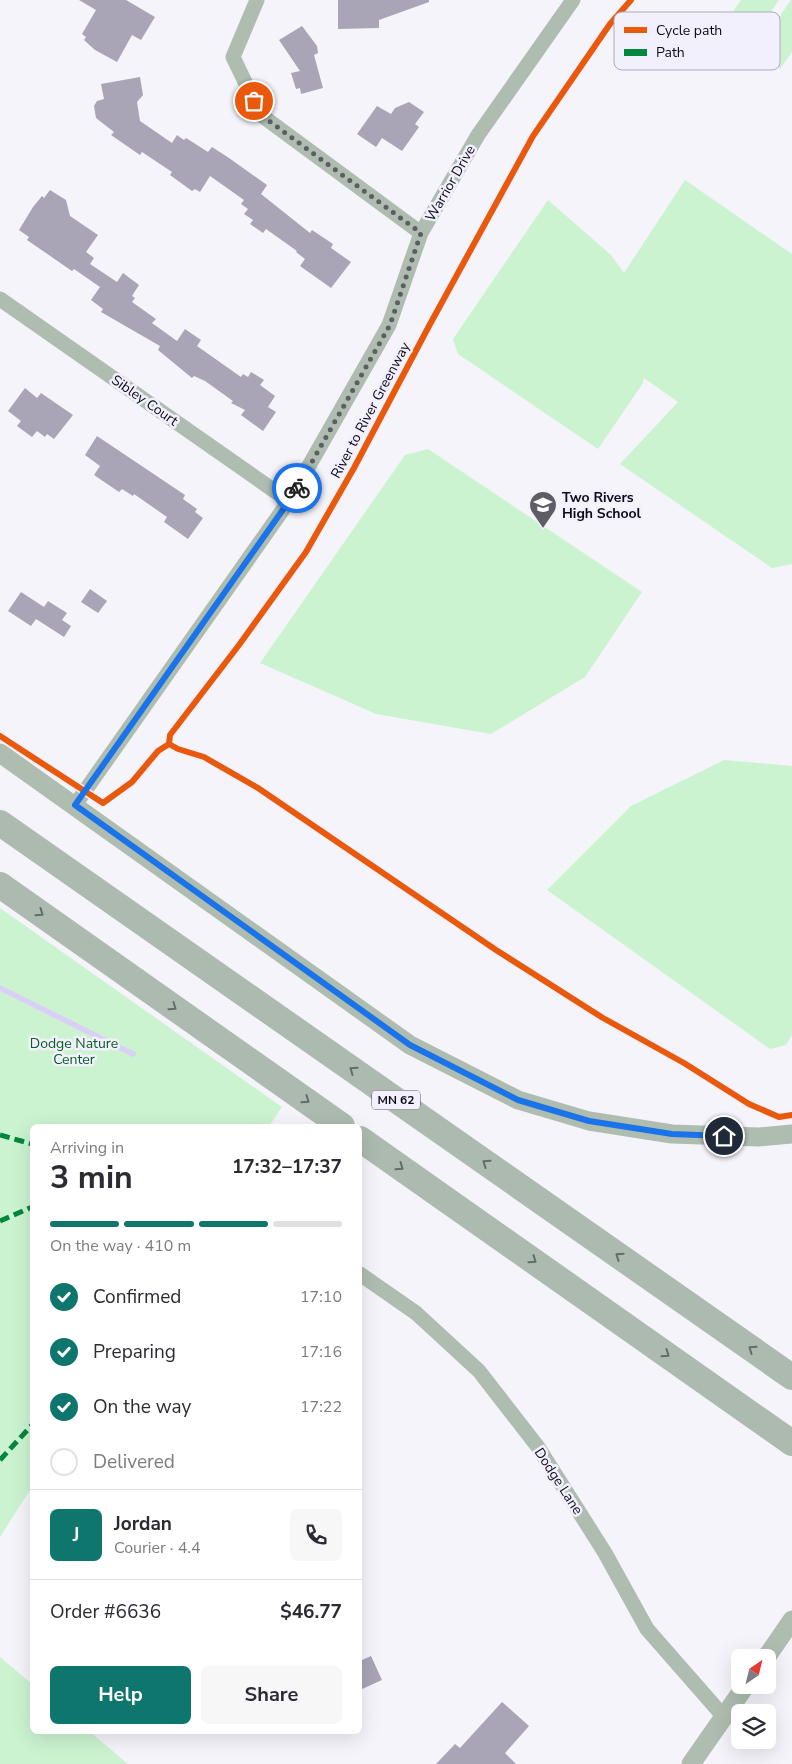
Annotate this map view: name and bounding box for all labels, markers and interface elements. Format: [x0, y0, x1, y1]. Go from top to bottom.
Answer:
legend [614, 12, 780, 70]
text: Cycle path [656, 21, 722, 40]
text: Path [656, 43, 685, 62]
pin [233, 80, 275, 122]
icon: bag [240, 87, 268, 115]
street label: Warrior Drive [421, 142, 480, 225]
street label: River to River Greenway [326, 338, 415, 482]
street label: Sibley Court [108, 371, 182, 430]
courier [272, 463, 322, 513]
icon: bike [283, 474, 311, 502]
place label: Two Rivers High School [562, 488, 642, 523]
school or university icon: Two Rivers High School [528, 490, 558, 529]
one-way arrow [34, 908, 43, 916]
one-way arrow [167, 1001, 177, 1010]
park label: Dodge Nature Center [30, 1034, 118, 1069]
one-way arrow [349, 1067, 358, 1076]
road number: MN 62 [372, 1090, 420, 1110]
one-way arrow [300, 1094, 310, 1103]
pin [703, 1115, 745, 1157]
icon: home [710, 1122, 738, 1150]
text: Arriving in [50, 1137, 124, 1159]
text: 17:32–17:37 [232, 1154, 342, 1180]
text: 3 min [50, 1156, 133, 1199]
one-way arrow [482, 1160, 492, 1169]
one-way arrow [394, 1161, 404, 1170]
text: On the way · 410 m [50, 1235, 191, 1257]
one-way arrow [615, 1253, 625, 1262]
one-way arrow [527, 1254, 537, 1263]
icon: check [50, 1283, 78, 1311]
text: Confirmed [93, 1284, 181, 1310]
text: 17:10 [300, 1286, 342, 1308]
icon: check [50, 1338, 78, 1366]
text: Preparing [93, 1339, 176, 1365]
text: 17:16 [300, 1341, 342, 1363]
one-way arrow [748, 1346, 758, 1355]
one-way arrow [660, 1348, 670, 1357]
icon: check [50, 1393, 78, 1421]
text: On the way [93, 1394, 191, 1420]
text: 17:22 [300, 1396, 342, 1418]
street label: Dodge Lane [530, 1444, 587, 1518]
text: Delivered [93, 1449, 175, 1475]
button: phone [290, 1509, 342, 1561]
text: Jordan [114, 1511, 172, 1537]
text: J [73, 1522, 79, 1548]
text: Courier · 4.4 [114, 1537, 200, 1559]
text: Order #6636 [50, 1599, 161, 1625]
text: $46.77 [280, 1599, 342, 1625]
north arrow [731, 1649, 776, 1694]
map controls [731, 1649, 776, 1749]
button: Help [50, 1666, 191, 1724]
button: Share [201, 1666, 342, 1724]
button: layers [731, 1704, 776, 1749]

